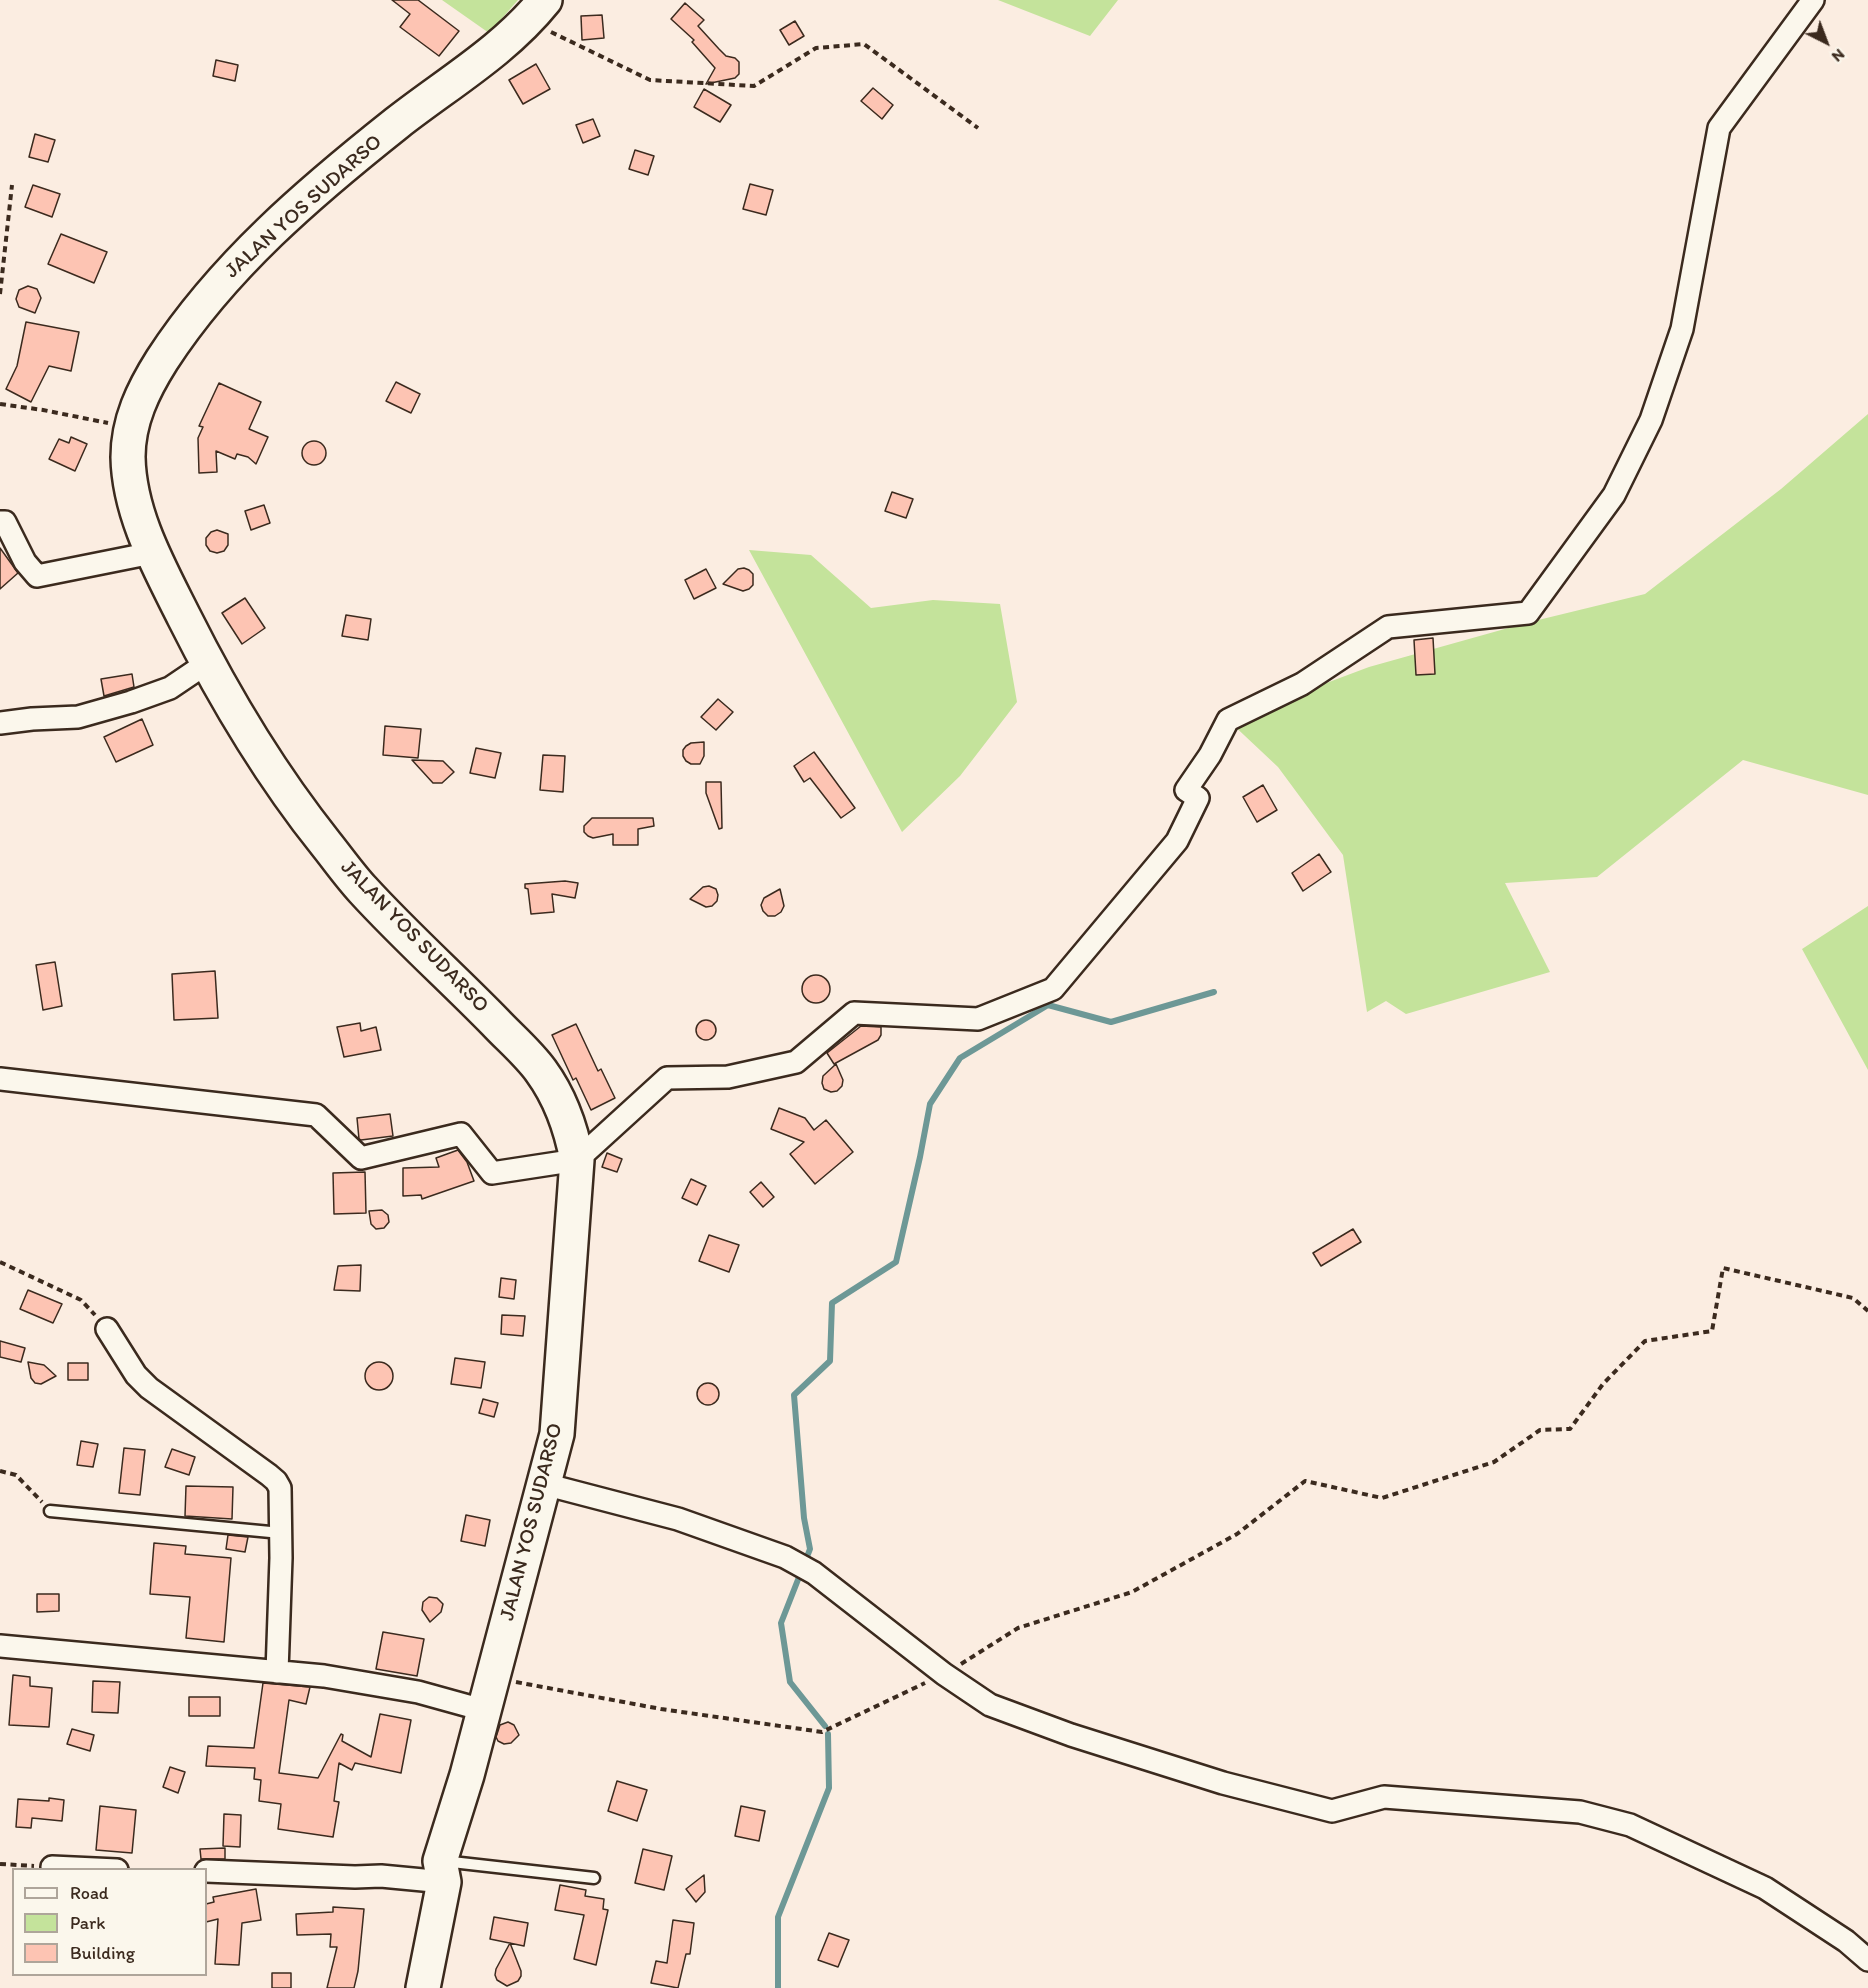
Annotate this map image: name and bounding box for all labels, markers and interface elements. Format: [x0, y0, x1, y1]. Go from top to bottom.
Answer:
north arrow [1796, 12, 1856, 72]
text: N [1828, 45, 1849, 66]
street label: JALAN YOS SUDARSO [220, 130, 388, 284]
street label: JALAN YOS SUDARSO [335, 855, 493, 1019]
street label: JALAN YOS SUDARSO [495, 1421, 569, 1623]
legend [12, 1868, 207, 1976]
text: Road [70, 1882, 109, 1904]
text: Park [70, 1912, 105, 1934]
text: Building [70, 1942, 135, 1964]

